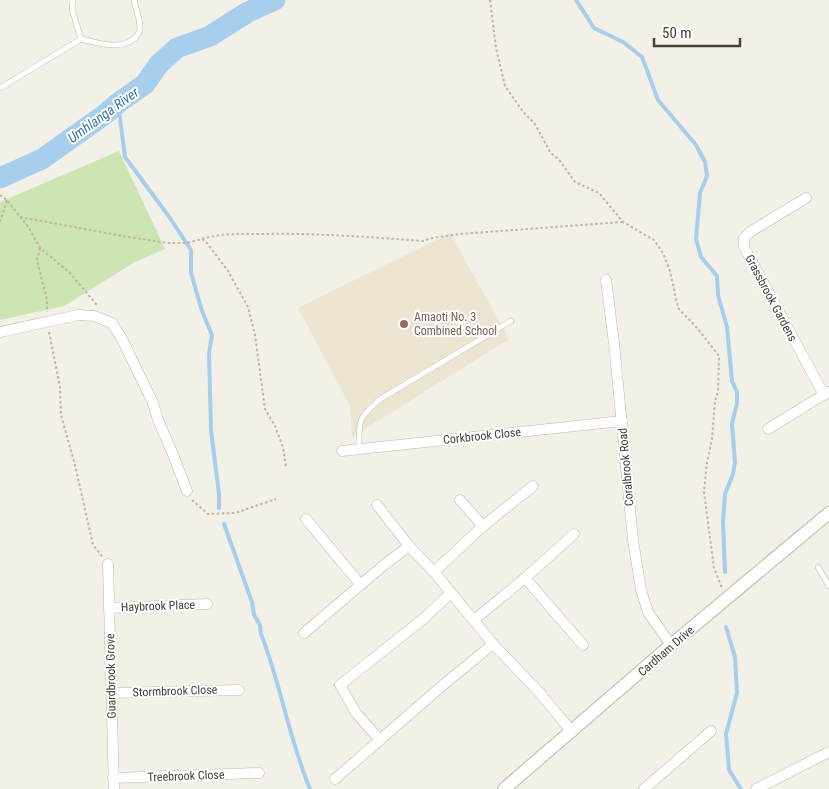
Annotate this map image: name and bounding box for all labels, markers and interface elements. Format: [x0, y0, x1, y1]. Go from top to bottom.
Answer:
scale bar [654, 15, 740, 47]
text: 50 m [662, 24, 692, 42]
water label: Umhlanga River [64, 83, 142, 146]
street label: Grassbrook Gardens [742, 252, 800, 344]
place label: Amaoti No. 3 Combined School [414, 310, 497, 338]
marker: Amaoti No. 3 Combined School [398, 318, 410, 330]
street label: Corkbrook Close [442, 425, 522, 447]
street label: Coralbrook Road [616, 427, 636, 507]
street label: Haybrook Place [121, 598, 196, 614]
street label: Cardham Drive [635, 623, 697, 679]
street label: Guardbrook Grove [103, 633, 119, 719]
street label: Stormbrook Close [132, 683, 218, 699]
street label: Treebrook Close [147, 768, 225, 784]

